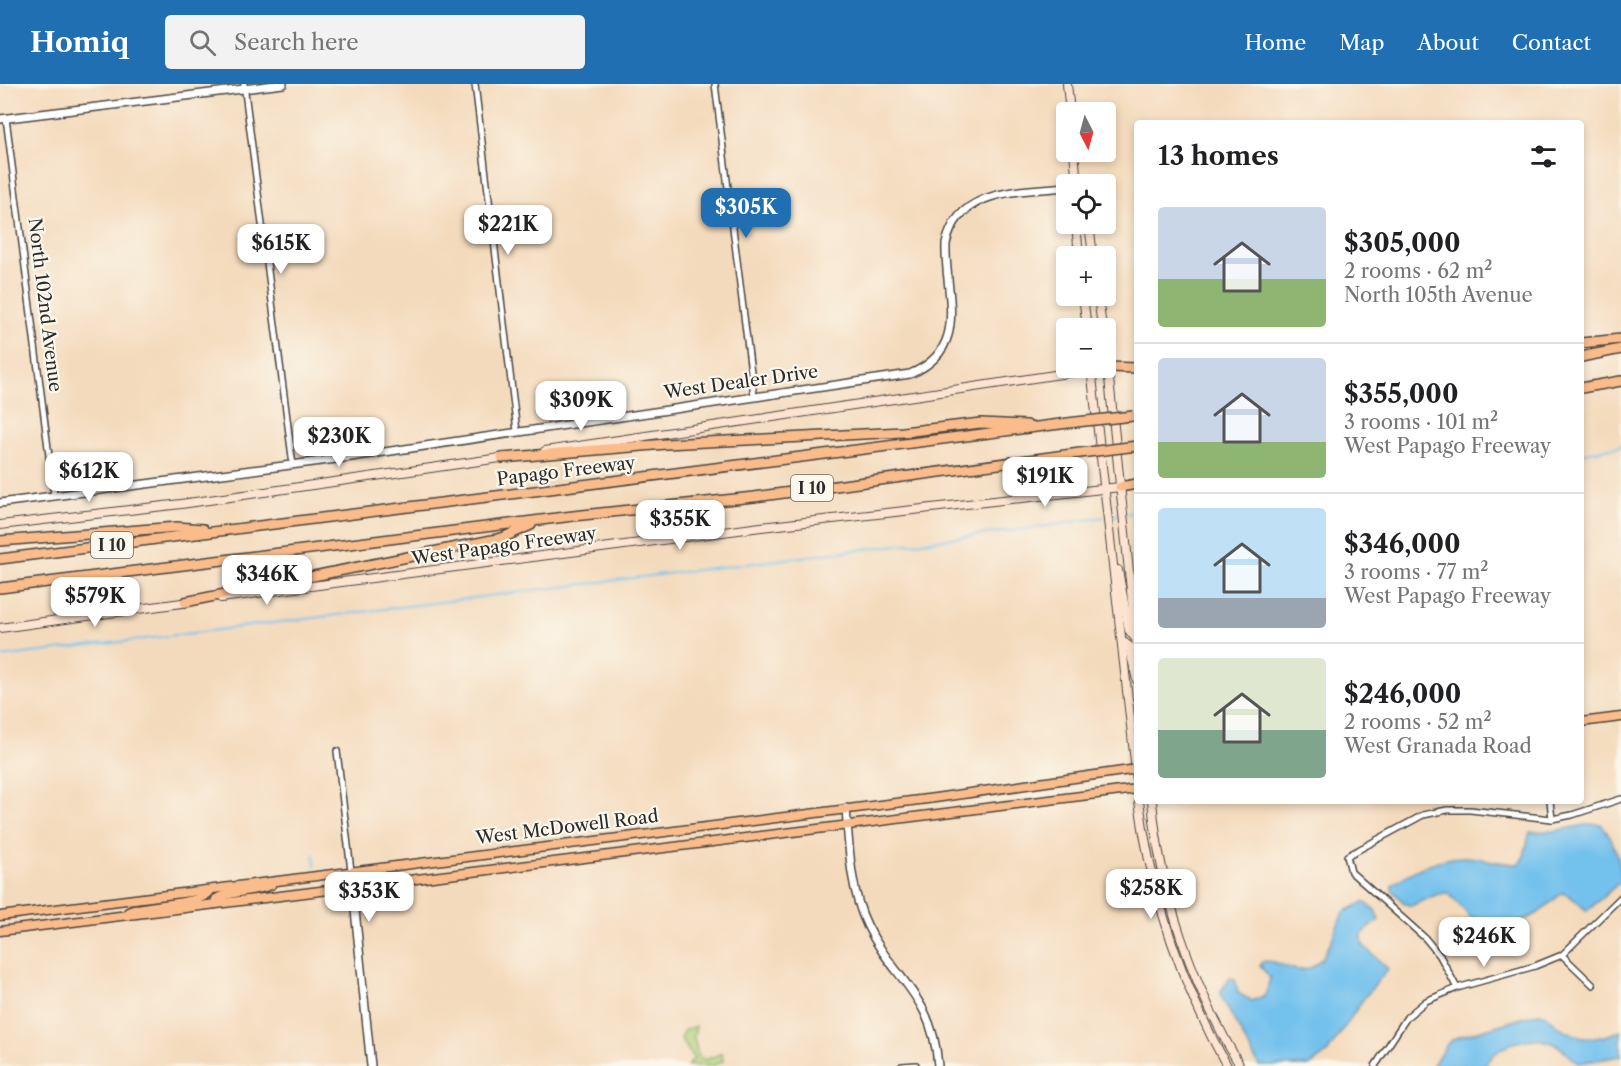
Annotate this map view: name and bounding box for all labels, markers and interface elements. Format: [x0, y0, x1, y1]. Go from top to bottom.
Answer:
search box [165, 15, 585, 69]
text: Homiq [30, 25, 129, 59]
icon: search [186, 26, 219, 59]
text: Search here [234, 29, 359, 56]
text: Home [1245, 30, 1306, 55]
text: Map [1339, 30, 1384, 55]
text: About [1417, 30, 1479, 55]
text: Contact [1512, 30, 1591, 55]
north arrow [1056, 102, 1116, 162]
map controls [1056, 102, 1116, 378]
text: 13 homes [1158, 140, 1279, 172]
icon: filters [1527, 140, 1560, 173]
button: locate [1056, 174, 1116, 234]
pin: $305K [704, 188, 788, 239]
text: $305K [715, 195, 777, 219]
pin: $221K [466, 205, 550, 256]
text: $221K [478, 212, 538, 236]
street label: North 102nd Avenue [23, 217, 67, 393]
pin: $615K [239, 224, 323, 275]
text: $305,000 [1344, 227, 1461, 259]
text: $615K [251, 231, 311, 255]
icon: home [1206, 231, 1278, 303]
button: + [1056, 246, 1116, 306]
text: 2 rooms · 62 m² [1344, 259, 1492, 283]
text: North 105th Avenue [1344, 283, 1533, 307]
button: − [1056, 318, 1116, 378]
street label: West Dealer Drive [661, 360, 820, 404]
text: $355,000 [1344, 378, 1458, 410]
pin: $309K [539, 381, 623, 432]
icon: home [1206, 382, 1278, 454]
text: $309K [549, 388, 613, 412]
text: 3 rooms · 101 m² [1344, 410, 1498, 434]
pin: $230K [297, 417, 381, 468]
text: $230K [308, 424, 371, 448]
text: West Papago Freeway [1344, 434, 1551, 458]
street label: Papago Freeway [496, 451, 637, 490]
pin: $612K [47, 452, 131, 503]
pin: $191K [1003, 457, 1087, 508]
text: $612K [59, 459, 119, 483]
text: $191K [1016, 464, 1074, 488]
road number: I 10 [791, 475, 833, 501]
pin: $355K [638, 500, 722, 551]
text: $355K [650, 507, 710, 531]
street label: West Papago Freeway [409, 522, 599, 570]
text: $346,000 [1344, 528, 1461, 560]
road number: I 10 [91, 532, 133, 558]
icon: home [1206, 532, 1278, 604]
pin: $346K [225, 555, 309, 606]
text: 3 rooms · 77 m² [1344, 560, 1488, 584]
text: $346K [236, 562, 298, 586]
pin: $579K [53, 577, 137, 628]
text: $579K [65, 584, 125, 608]
text: West Papago Freeway [1344, 584, 1551, 608]
text: $246,000 [1344, 678, 1461, 710]
icon: home [1206, 682, 1278, 754]
text: 2 rooms · 52 m² [1344, 710, 1492, 734]
text: West Granada Road [1344, 734, 1532, 758]
street label: West McDowell Road [473, 805, 660, 849]
pin: $258K [1109, 869, 1193, 920]
pin: $353K [327, 872, 411, 923]
text: $258K [1120, 876, 1182, 900]
text: $353K [339, 879, 399, 903]
pin: $246K [1442, 917, 1526, 968]
text: $246K [1453, 924, 1515, 948]

